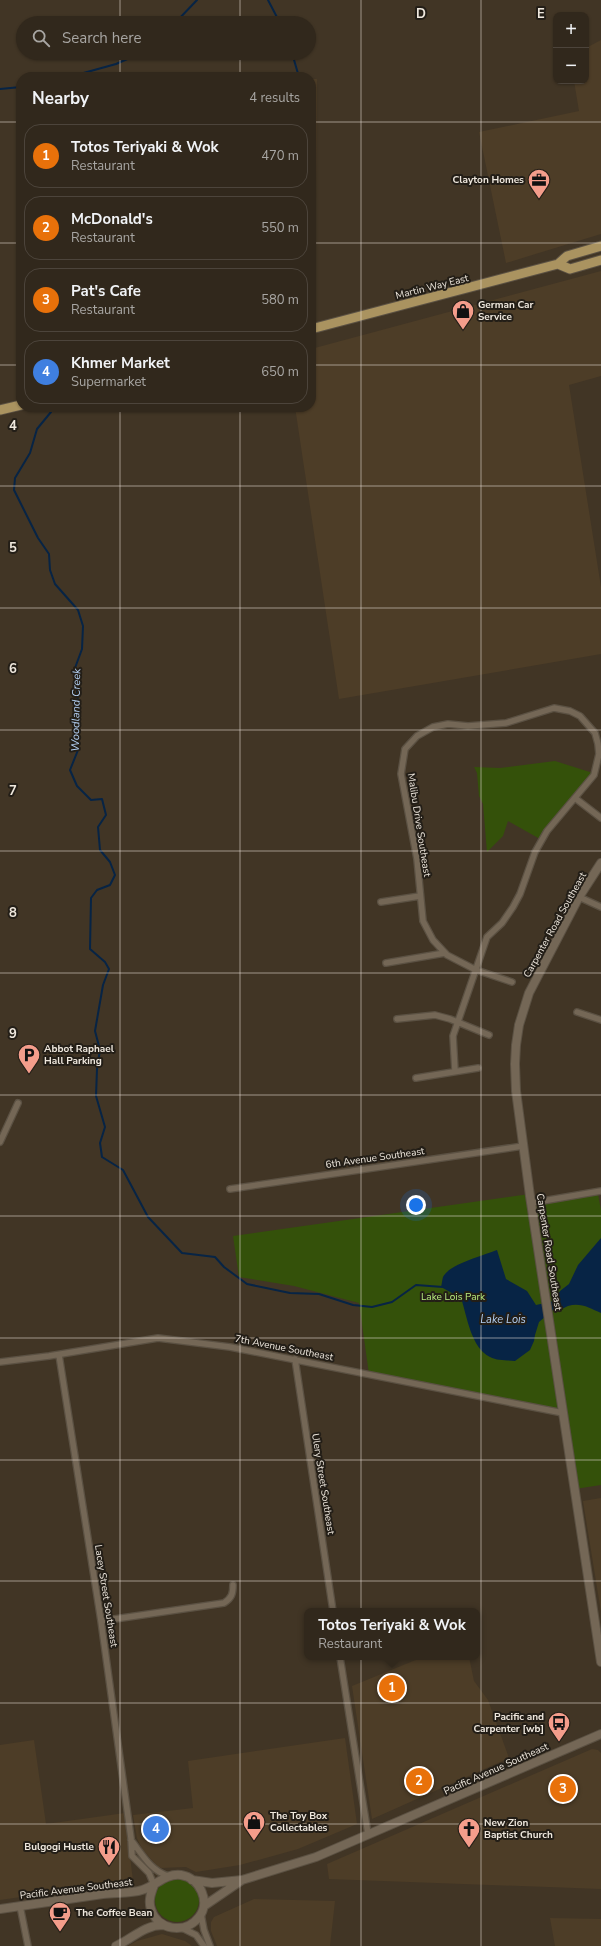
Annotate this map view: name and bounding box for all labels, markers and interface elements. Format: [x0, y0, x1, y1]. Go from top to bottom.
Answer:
text: D [416, 5, 426, 23]
text: E [537, 5, 545, 23]
map controls [553, 12, 589, 84]
button: + [553, 12, 589, 48]
search box [16, 16, 316, 60]
icon: search [30, 27, 52, 49]
text: Search here [62, 28, 142, 48]
button: − [553, 48, 589, 84]
text: Nearby [32, 87, 89, 110]
text: 4 results [249, 89, 300, 107]
text: Totos Teriyaki & Wok [71, 137, 219, 157]
text: 1 [42, 147, 50, 165]
text: 470 m [261, 147, 299, 165]
text: Restaurant [71, 157, 135, 175]
office icon: Clayton Homes [526, 167, 552, 200]
place label: Clayton Homes [453, 173, 524, 187]
text: McDonald's [71, 209, 153, 229]
text: 2 [42, 219, 50, 237]
text: 550 m [261, 219, 299, 237]
text: Restaurant [71, 229, 135, 247]
street label: Martin Way East [394, 271, 470, 303]
text: Pat's Cafe [71, 281, 141, 301]
text: 3 [42, 291, 50, 309]
text: 580 m [261, 291, 299, 309]
shop icon: German Car Service [450, 298, 476, 331]
place label: German Car Service [478, 298, 534, 324]
text: Restaurant [71, 301, 135, 319]
text: Khmer Market [71, 353, 170, 373]
text: 4 [42, 363, 50, 381]
text: 650 m [261, 363, 299, 381]
text: Supermarket [71, 373, 146, 391]
text: 4 [9, 417, 17, 435]
text: 5 [9, 539, 17, 557]
text: 6 [9, 660, 17, 678]
water label: Woodland Creek [68, 668, 84, 752]
street label: Malibu Drive Southeast [404, 772, 434, 878]
text: 7 [9, 782, 17, 800]
street label: Carpenter Road Southeast [520, 869, 590, 980]
text: 8 [9, 904, 17, 922]
text: 9 [9, 1025, 17, 1043]
parking icon: Abbot Raphael Hall Parking [16, 1042, 42, 1075]
place label: Abbot Raphael Hall Parking [44, 1042, 115, 1068]
street label: 6th Avenue Southeast [325, 1144, 426, 1172]
street label: Carpenter Road Southeast [533, 1192, 565, 1312]
your location [406, 1195, 426, 1215]
park label: Lake Lois Park [421, 1290, 486, 1304]
water label: Lake Lois [480, 1312, 526, 1327]
street label: 7th Avenue Southeast [234, 1332, 335, 1364]
street label: Ulery Street Southeast [308, 1432, 338, 1536]
street label: Lacey Street Southeast [91, 1544, 121, 1649]
popup [304, 1608, 480, 1660]
text: Totos Teriyaki & Wok [318, 1615, 466, 1635]
text: Restaurant [318, 1635, 382, 1653]
pin: 1 [379, 1673, 405, 1703]
place label: Pacific and Carpenter [wb] [473, 1710, 544, 1736]
bus stop icon: Pacific and Carpenter [wb] [546, 1710, 572, 1743]
street label: Pacific Avenue Southeast [441, 1739, 551, 1798]
pin: 2 [406, 1766, 432, 1796]
pin: 3 [550, 1774, 576, 1804]
shop icon: The Toy Box Collectables [241, 1809, 267, 1842]
place label: The Toy Box Collectables [270, 1809, 328, 1835]
pin: 4 [143, 1814, 169, 1844]
church icon: New Zion Baptist Church [456, 1816, 482, 1849]
place label: New Zion Baptist Church [484, 1816, 553, 1842]
restaurant icon: Bulgogi Hustle [96, 1834, 122, 1867]
place label: Bulgogi Hustle [24, 1840, 95, 1854]
street label: Pacific Avenue Southeast [19, 1875, 133, 1903]
cafe icon: The Coffee Bean [47, 1900, 73, 1933]
place label: The Coffee Bean [76, 1906, 153, 1920]

